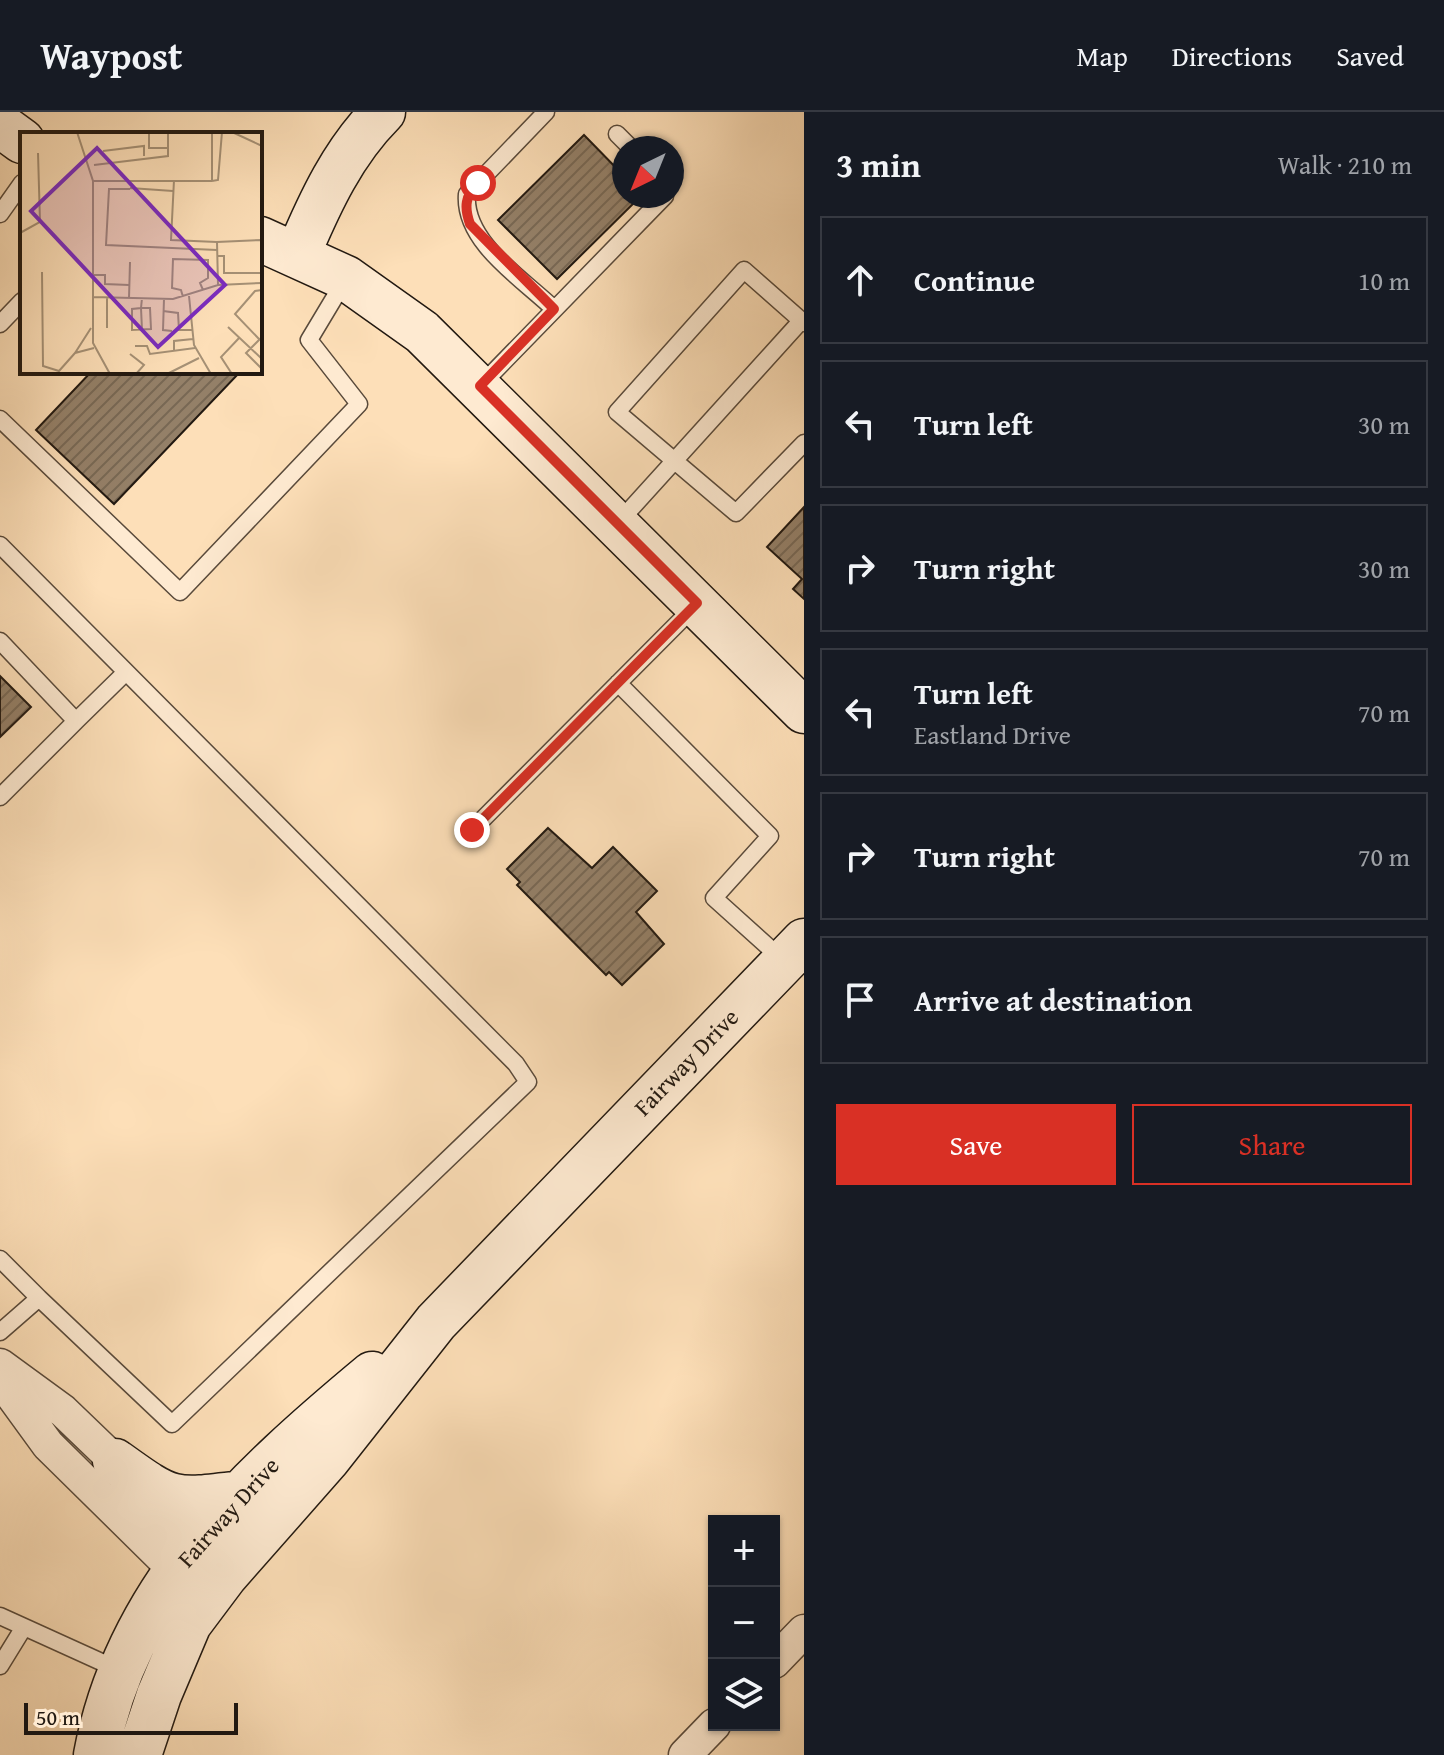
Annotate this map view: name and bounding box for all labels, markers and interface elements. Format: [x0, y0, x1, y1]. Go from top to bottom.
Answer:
text: Waypost [40, 27, 182, 83]
text: Map [1076, 35, 1128, 76]
text: Directions [1172, 35, 1292, 76]
text: Saved [1336, 35, 1404, 76]
inset map [20, 132, 262, 374]
north arrow [612, 136, 684, 208]
text: 3 min [836, 140, 921, 189]
text: Walk · 210 m [1278, 145, 1412, 184]
route start [460, 165, 496, 201]
icon: ahead [838, 258, 882, 302]
text: Continue [914, 258, 1035, 302]
text: 10 m [1358, 261, 1410, 300]
icon: left [838, 402, 882, 446]
text: Turn left [914, 402, 1033, 446]
text: 30 m [1358, 405, 1410, 444]
icon: right [838, 546, 882, 590]
text: Turn right [914, 546, 1055, 590]
text: 30 m [1358, 549, 1410, 588]
text: Turn left [914, 671, 1033, 715]
icon: left [838, 690, 882, 734]
text: 70 m [1358, 693, 1410, 732]
text: Eastland Drive [914, 715, 1071, 754]
route end [454, 812, 490, 848]
icon: right [838, 834, 882, 878]
text: Turn right [914, 834, 1055, 878]
text: 70 m [1358, 837, 1410, 876]
icon: arrive [838, 978, 882, 1022]
text: Arrive at destination [914, 978, 1192, 1022]
street label: Fairway Drive [626, 1000, 746, 1124]
button: Save [836, 1104, 1116, 1185]
button: Share [1132, 1104, 1412, 1185]
street label: Fairway Drive [169, 1449, 287, 1575]
map controls [708, 1515, 780, 1731]
button: + [708, 1515, 780, 1587]
button: − [708, 1587, 780, 1659]
button: layers [708, 1659, 780, 1731]
scale bar [24, 1699, 238, 1735]
text: 50 m [36, 1701, 80, 1733]

